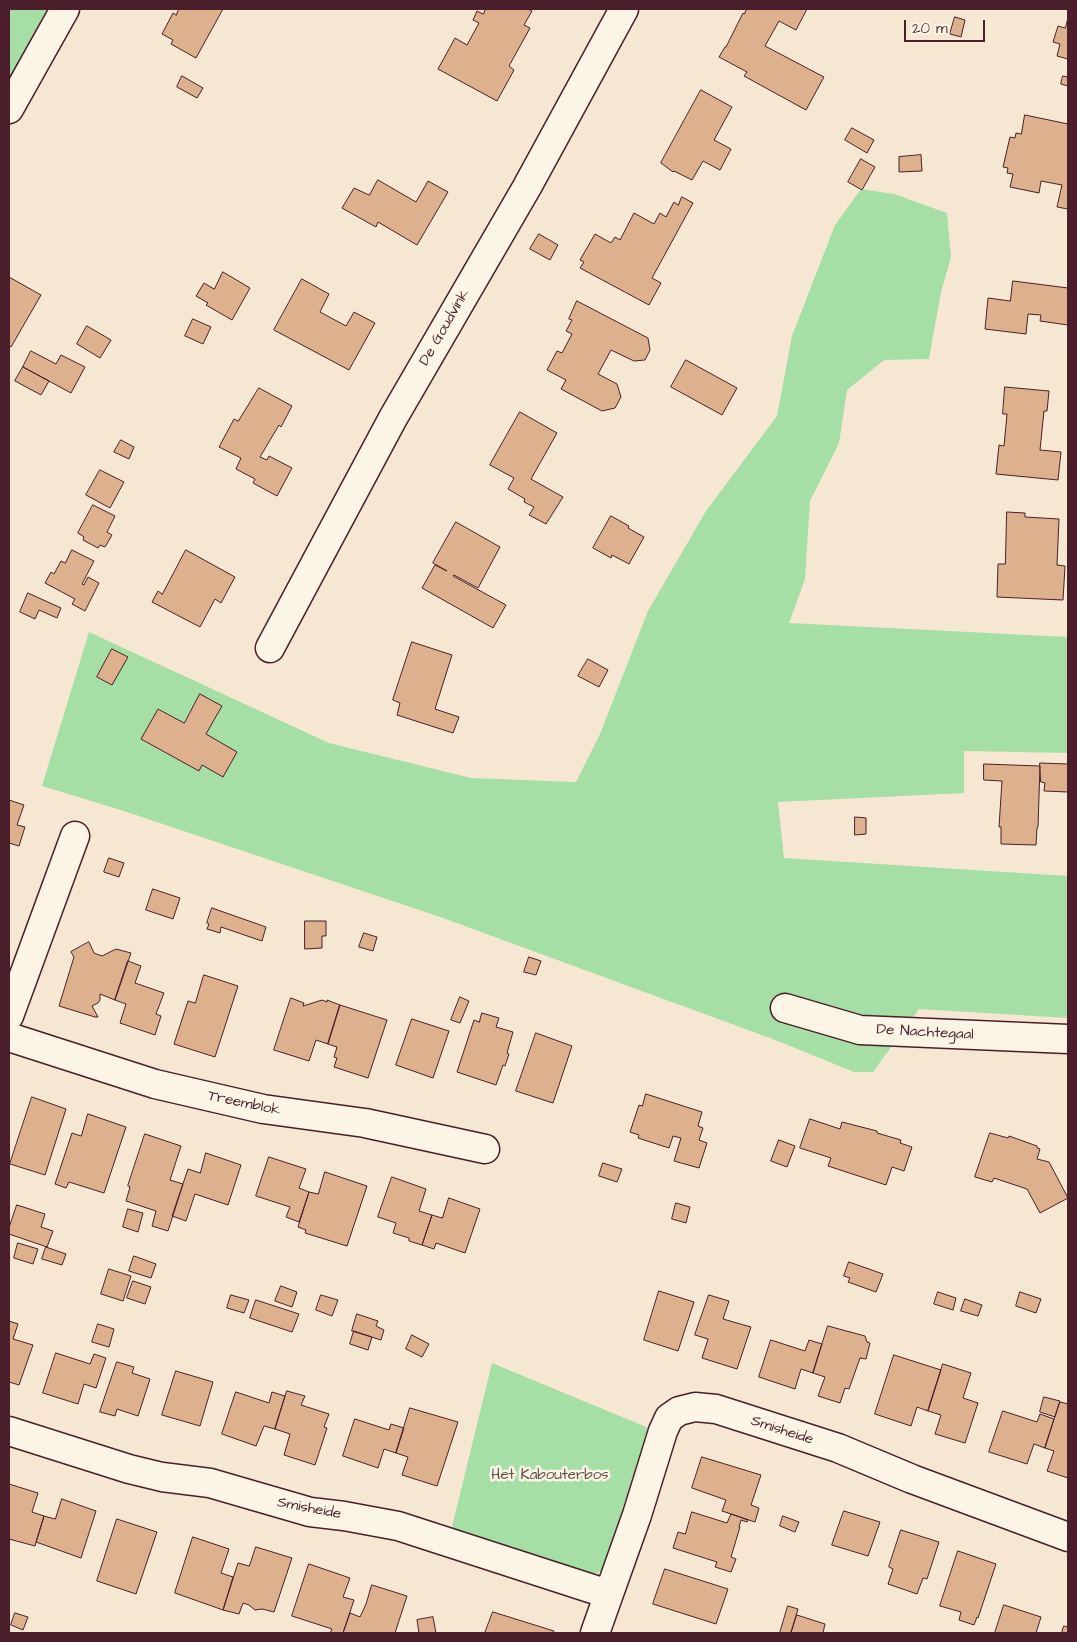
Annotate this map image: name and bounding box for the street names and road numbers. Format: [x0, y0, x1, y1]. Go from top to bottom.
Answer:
street label: De Goudvink [416, 287, 474, 369]
street label: De Nachtegaal [876, 1021, 974, 1045]
street label: Treemblok [206, 1088, 282, 1120]
street label: Smisheide [748, 1412, 816, 1450]
street label: Smisheide [276, 1494, 342, 1524]

